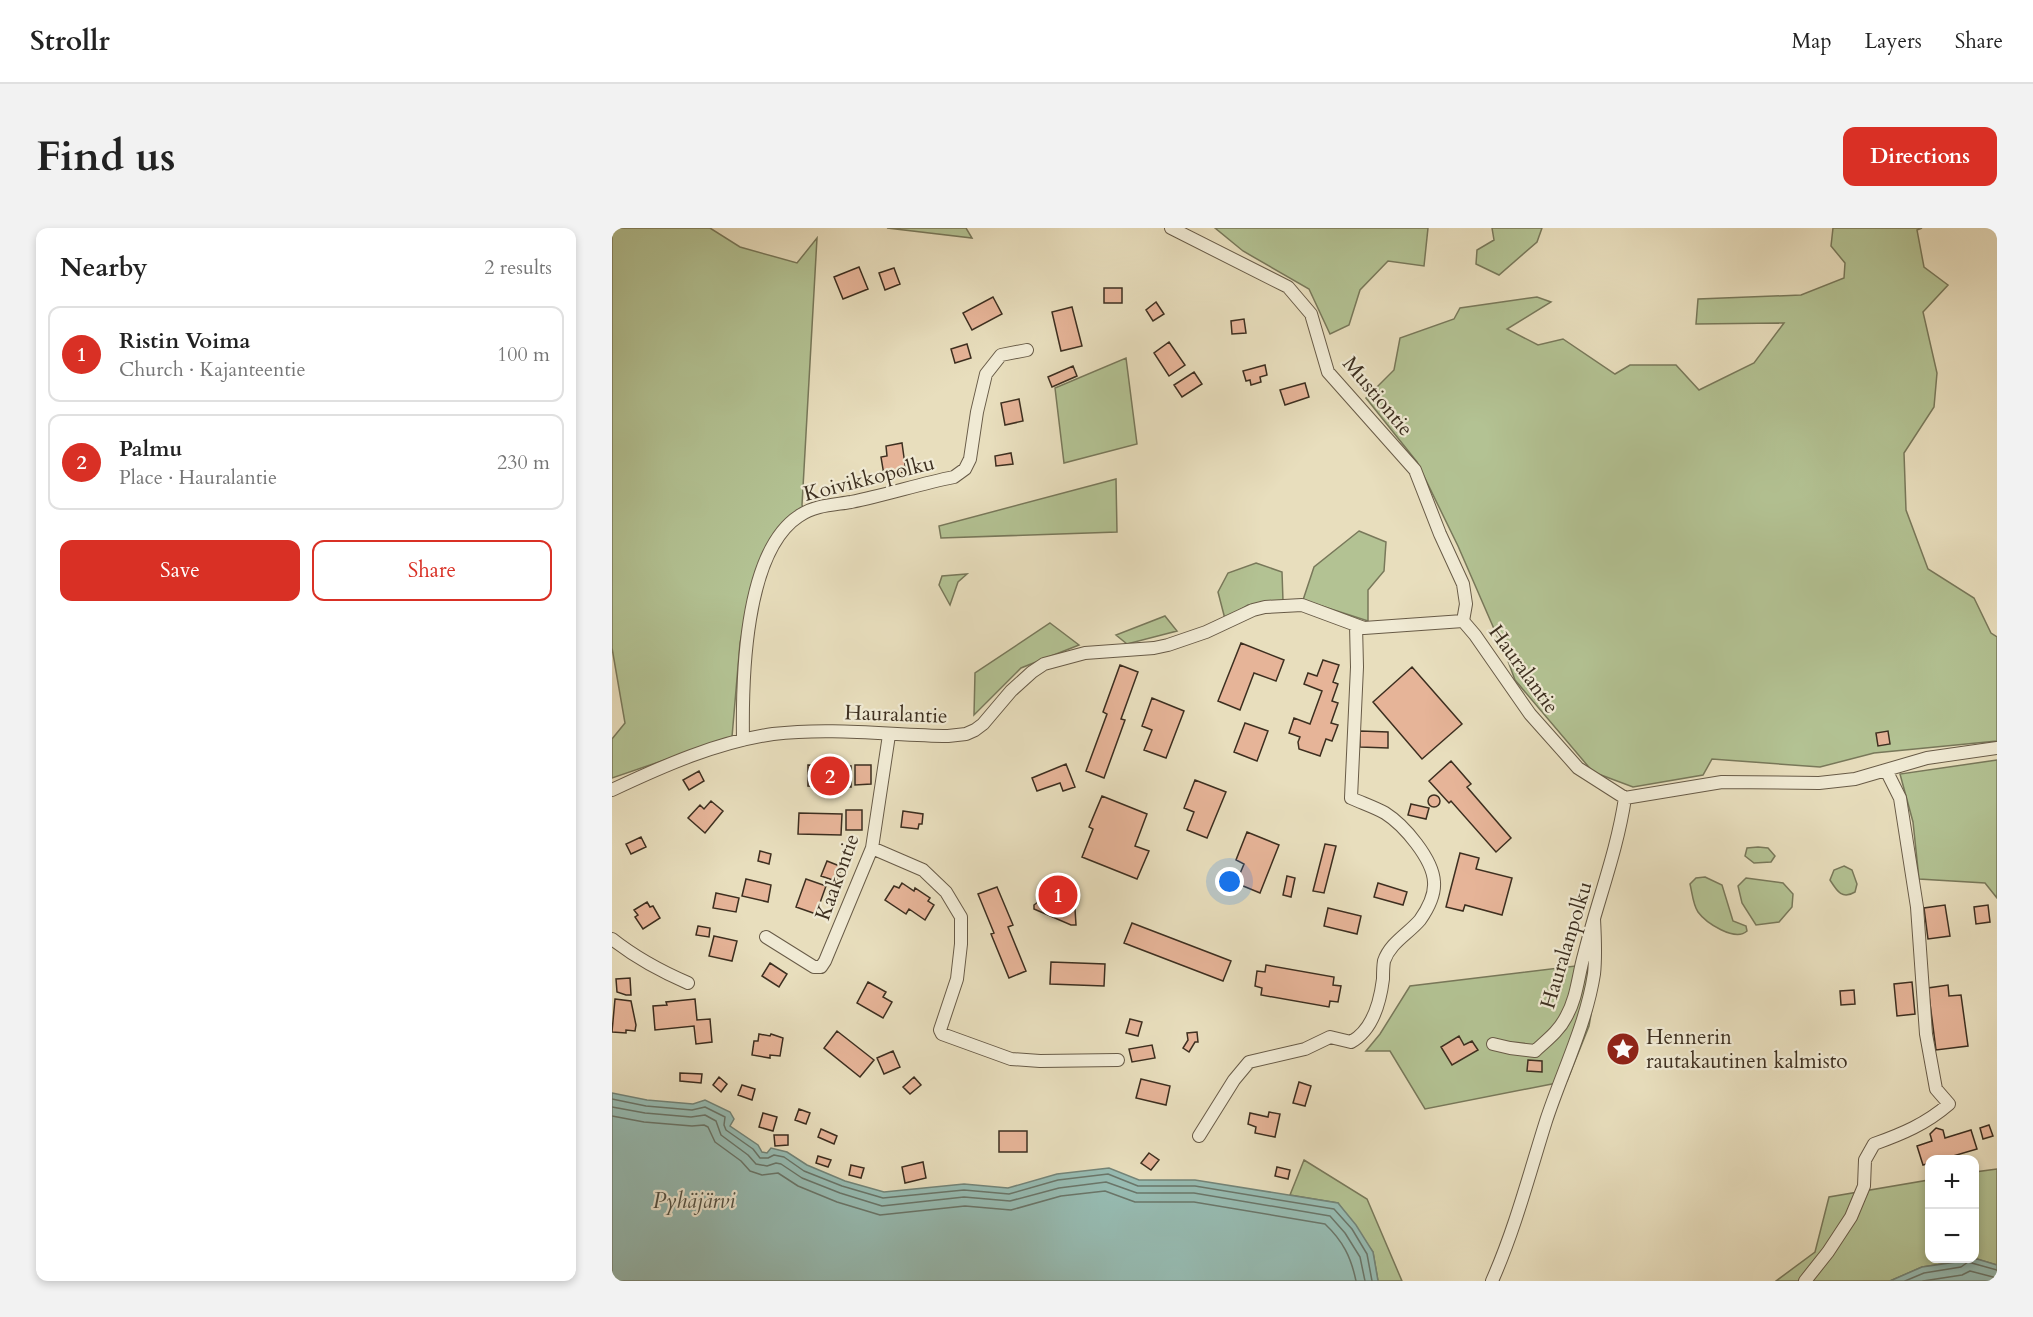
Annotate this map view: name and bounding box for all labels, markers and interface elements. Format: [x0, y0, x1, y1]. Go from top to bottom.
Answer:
text: Strollr [30, 22, 110, 60]
text: Map [1792, 27, 1832, 56]
text: Layers [1865, 27, 1922, 56]
text: Share [1955, 27, 2003, 56]
button: Directions [1843, 127, 1997, 186]
text: Find us [36, 128, 176, 185]
text: Nearby [60, 250, 148, 285]
text: 2 results [484, 254, 552, 281]
text: Ristin Voima [119, 326, 250, 356]
text: 1 [76, 341, 87, 368]
text: 100 m [497, 341, 550, 368]
street label: Mustiontie [1336, 350, 1420, 443]
text: Church · Kajanteentie [119, 356, 306, 383]
text: Palmu [119, 434, 182, 464]
street label: Koivikkopolku [801, 448, 938, 509]
text: 2 [76, 449, 87, 476]
text: 230 m [497, 449, 550, 476]
text: Place · Hauralantie [119, 464, 277, 491]
button: Save [60, 540, 300, 601]
button: Share [312, 540, 552, 601]
street label: Hauralantie [1481, 619, 1566, 720]
street label: Hauralantie [844, 698, 948, 731]
pin: 2 [810, 754, 850, 798]
street label: Kaakontie [808, 830, 867, 925]
your location [1215, 867, 1244, 896]
pin: 1 [1038, 872, 1078, 918]
street label: Hauralanpolku [1533, 878, 1600, 1012]
place label: Hennerin rautakautinen kalmisto [1646, 1023, 1848, 1076]
place icon: Hennerin rautakautinen kalmisto [1605, 1031, 1641, 1067]
map controls [1925, 1155, 1979, 1263]
button: + [1925, 1155, 1979, 1209]
water label: Pyhäjärvi [653, 1186, 736, 1216]
button: − [1925, 1209, 1979, 1263]

